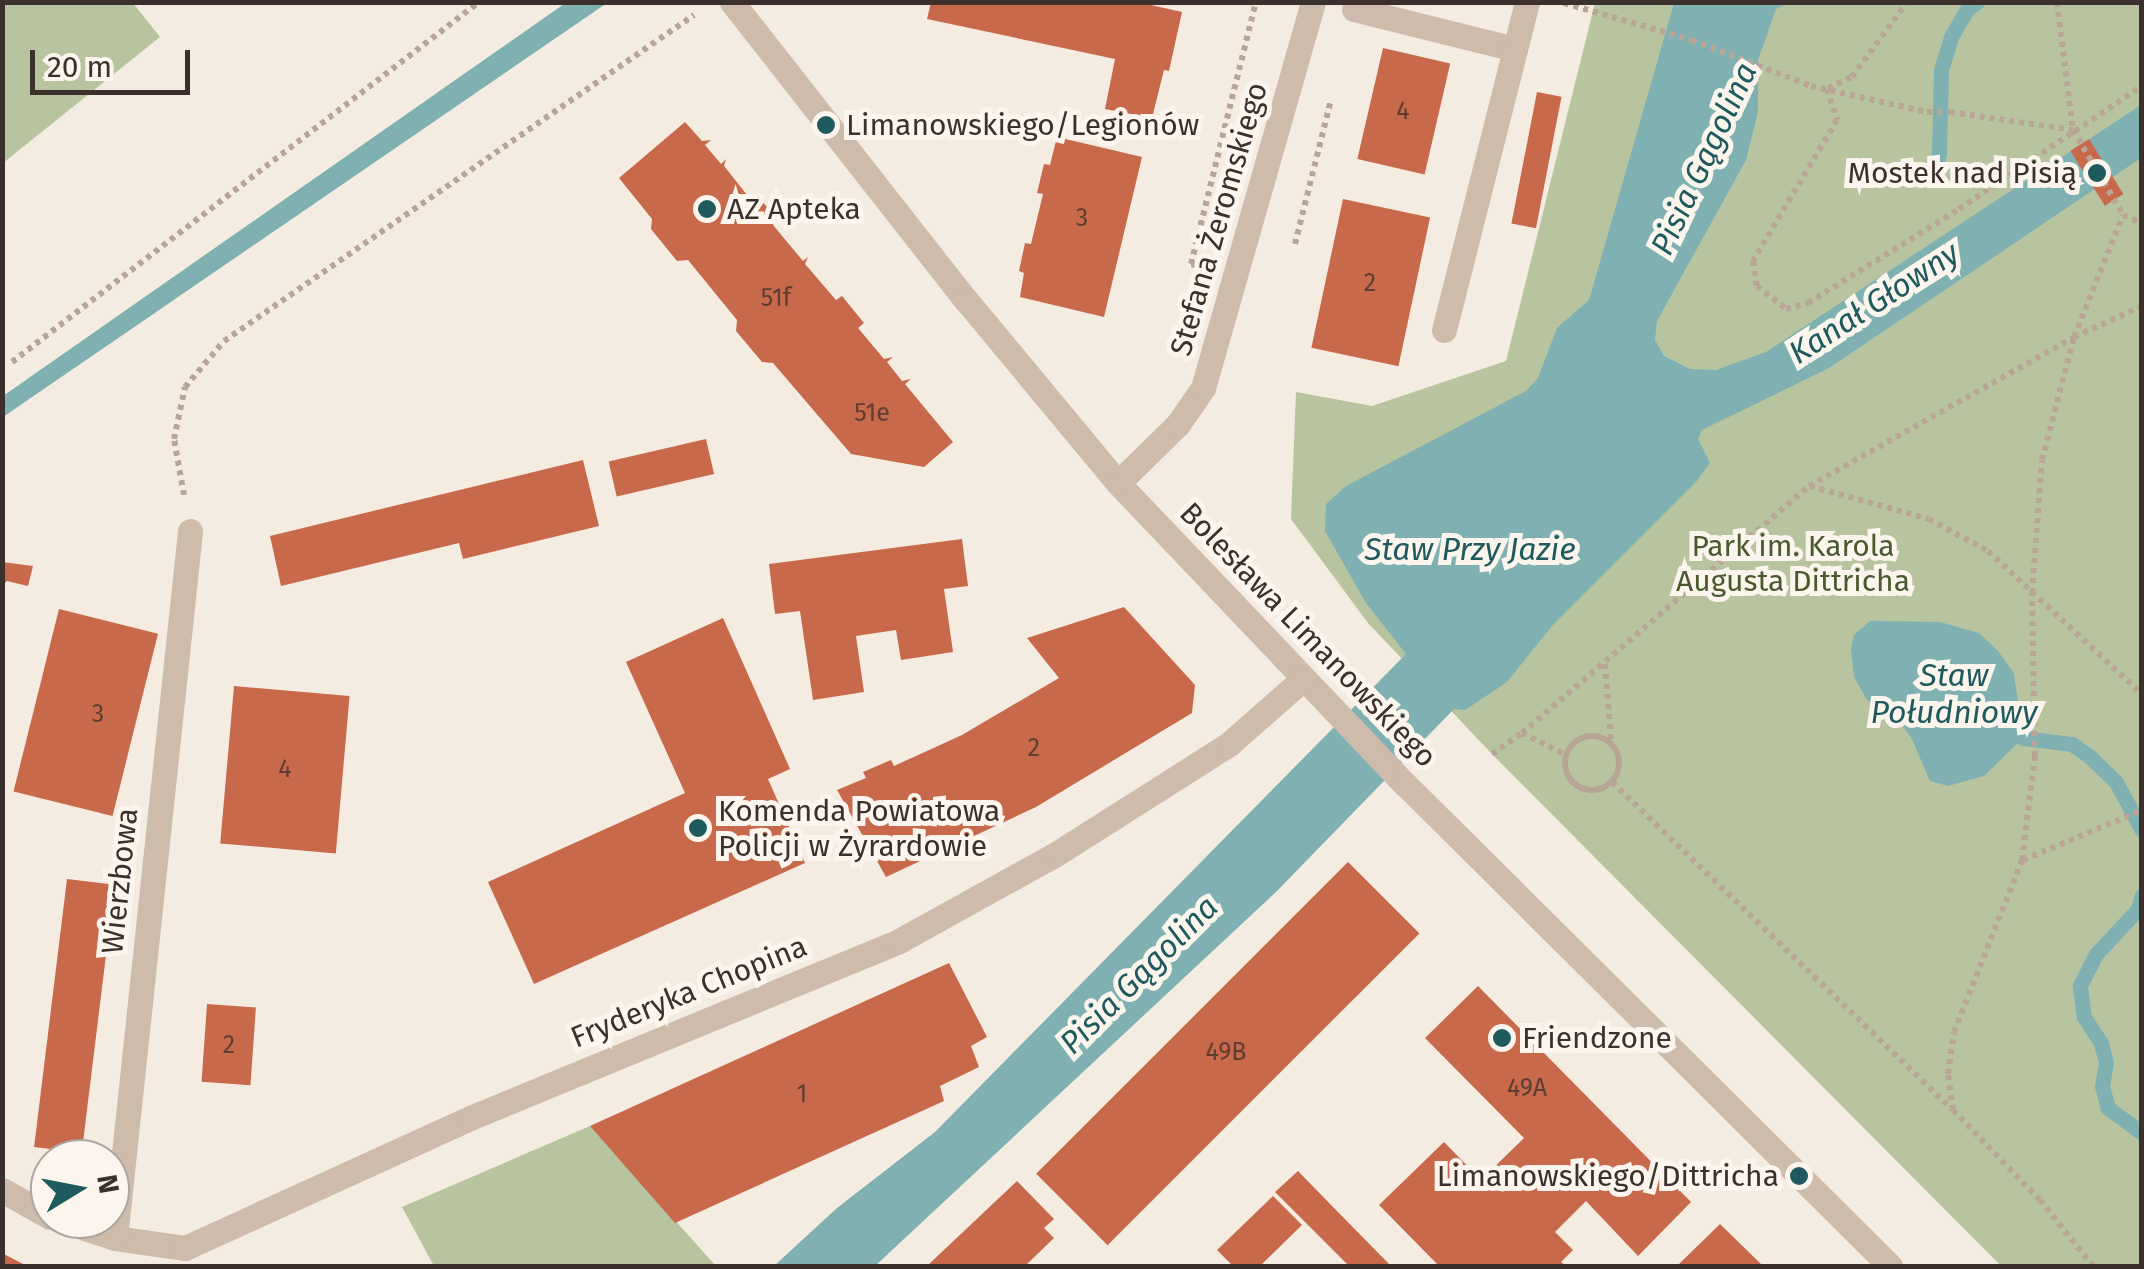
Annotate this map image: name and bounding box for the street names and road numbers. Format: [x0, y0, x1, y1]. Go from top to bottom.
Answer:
street label: Stefana Żeromskiego [1163, 78, 1275, 360]
street label: Bolesława Limanowskiego [1172, 495, 1444, 775]
street label: Wierzbowa [94, 806, 146, 956]
street label: Fryderyka Chopina [566, 928, 812, 1056]

